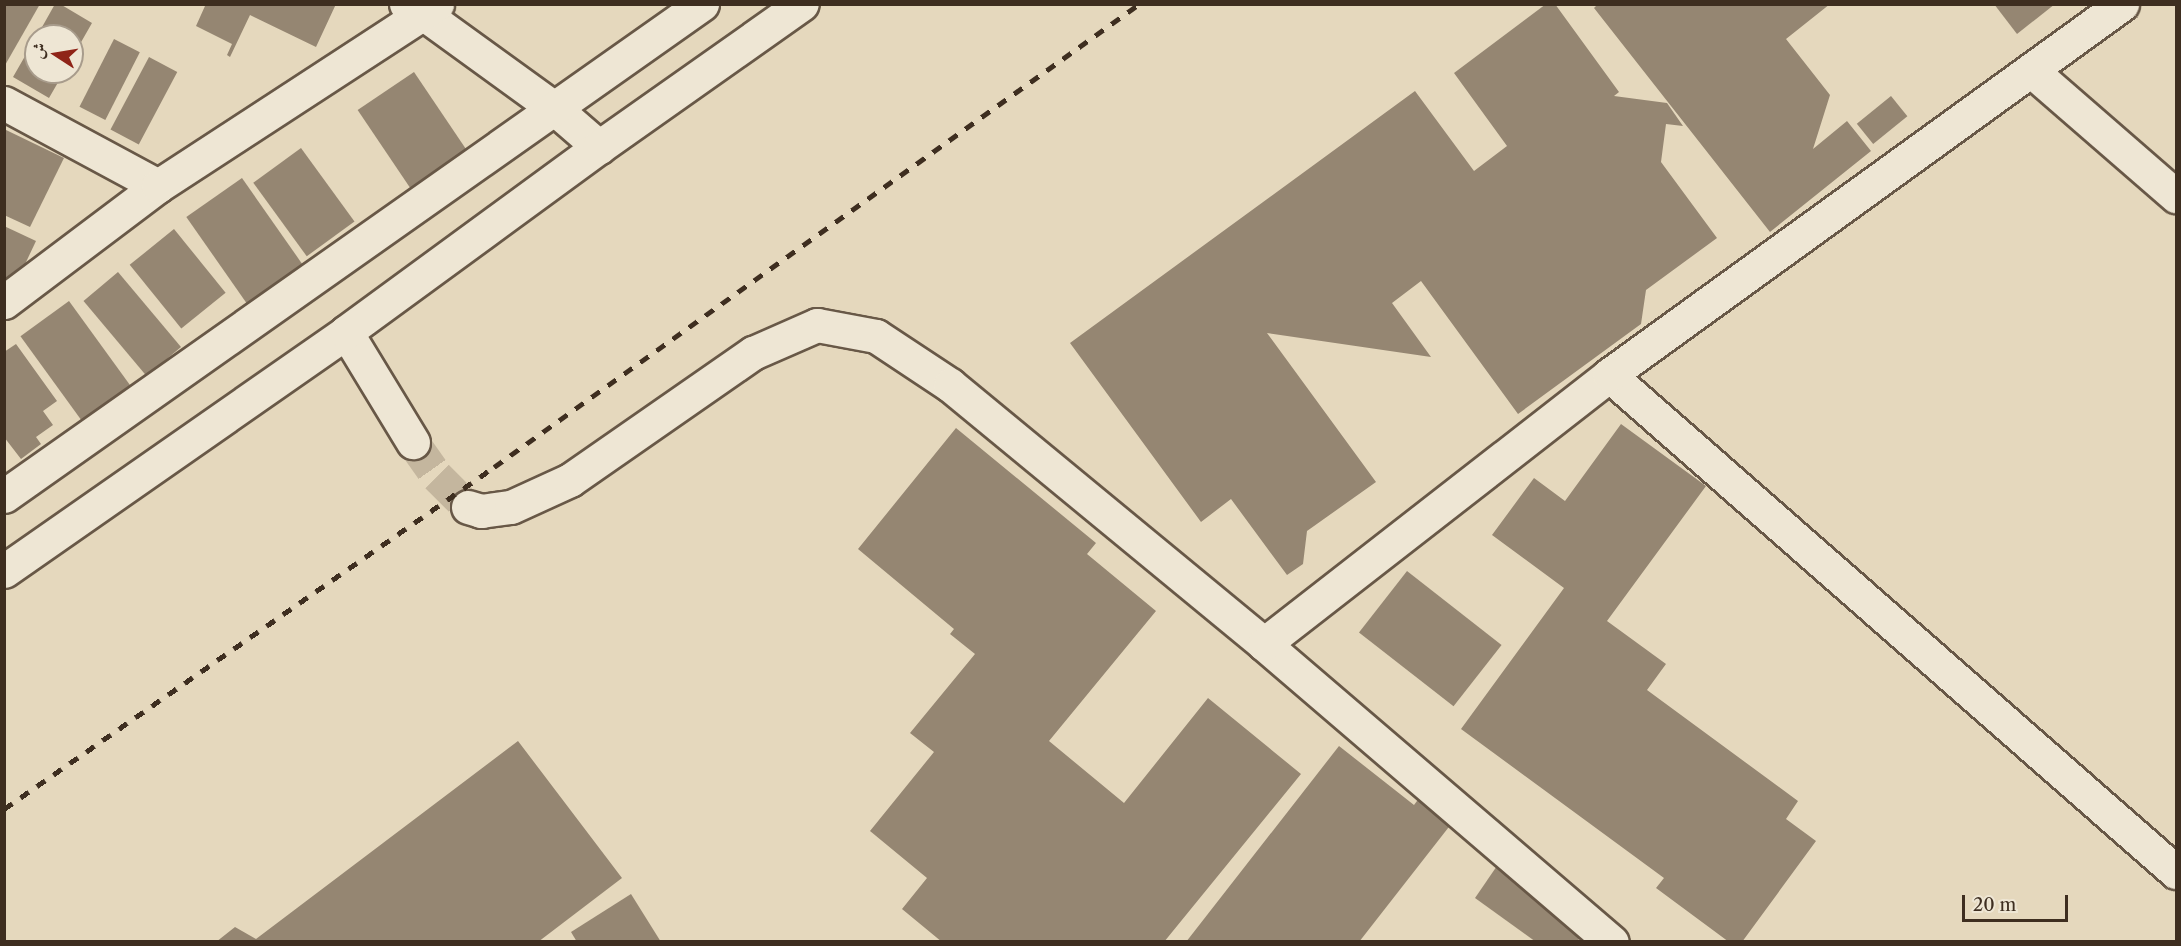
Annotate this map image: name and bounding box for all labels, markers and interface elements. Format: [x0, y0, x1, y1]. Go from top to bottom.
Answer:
north arrow [24, 24, 84, 84]
text: ش [27, 41, 50, 61]
scale bar [1965, 883, 2072, 921]
text: 20 m [1973, 894, 2016, 916]

